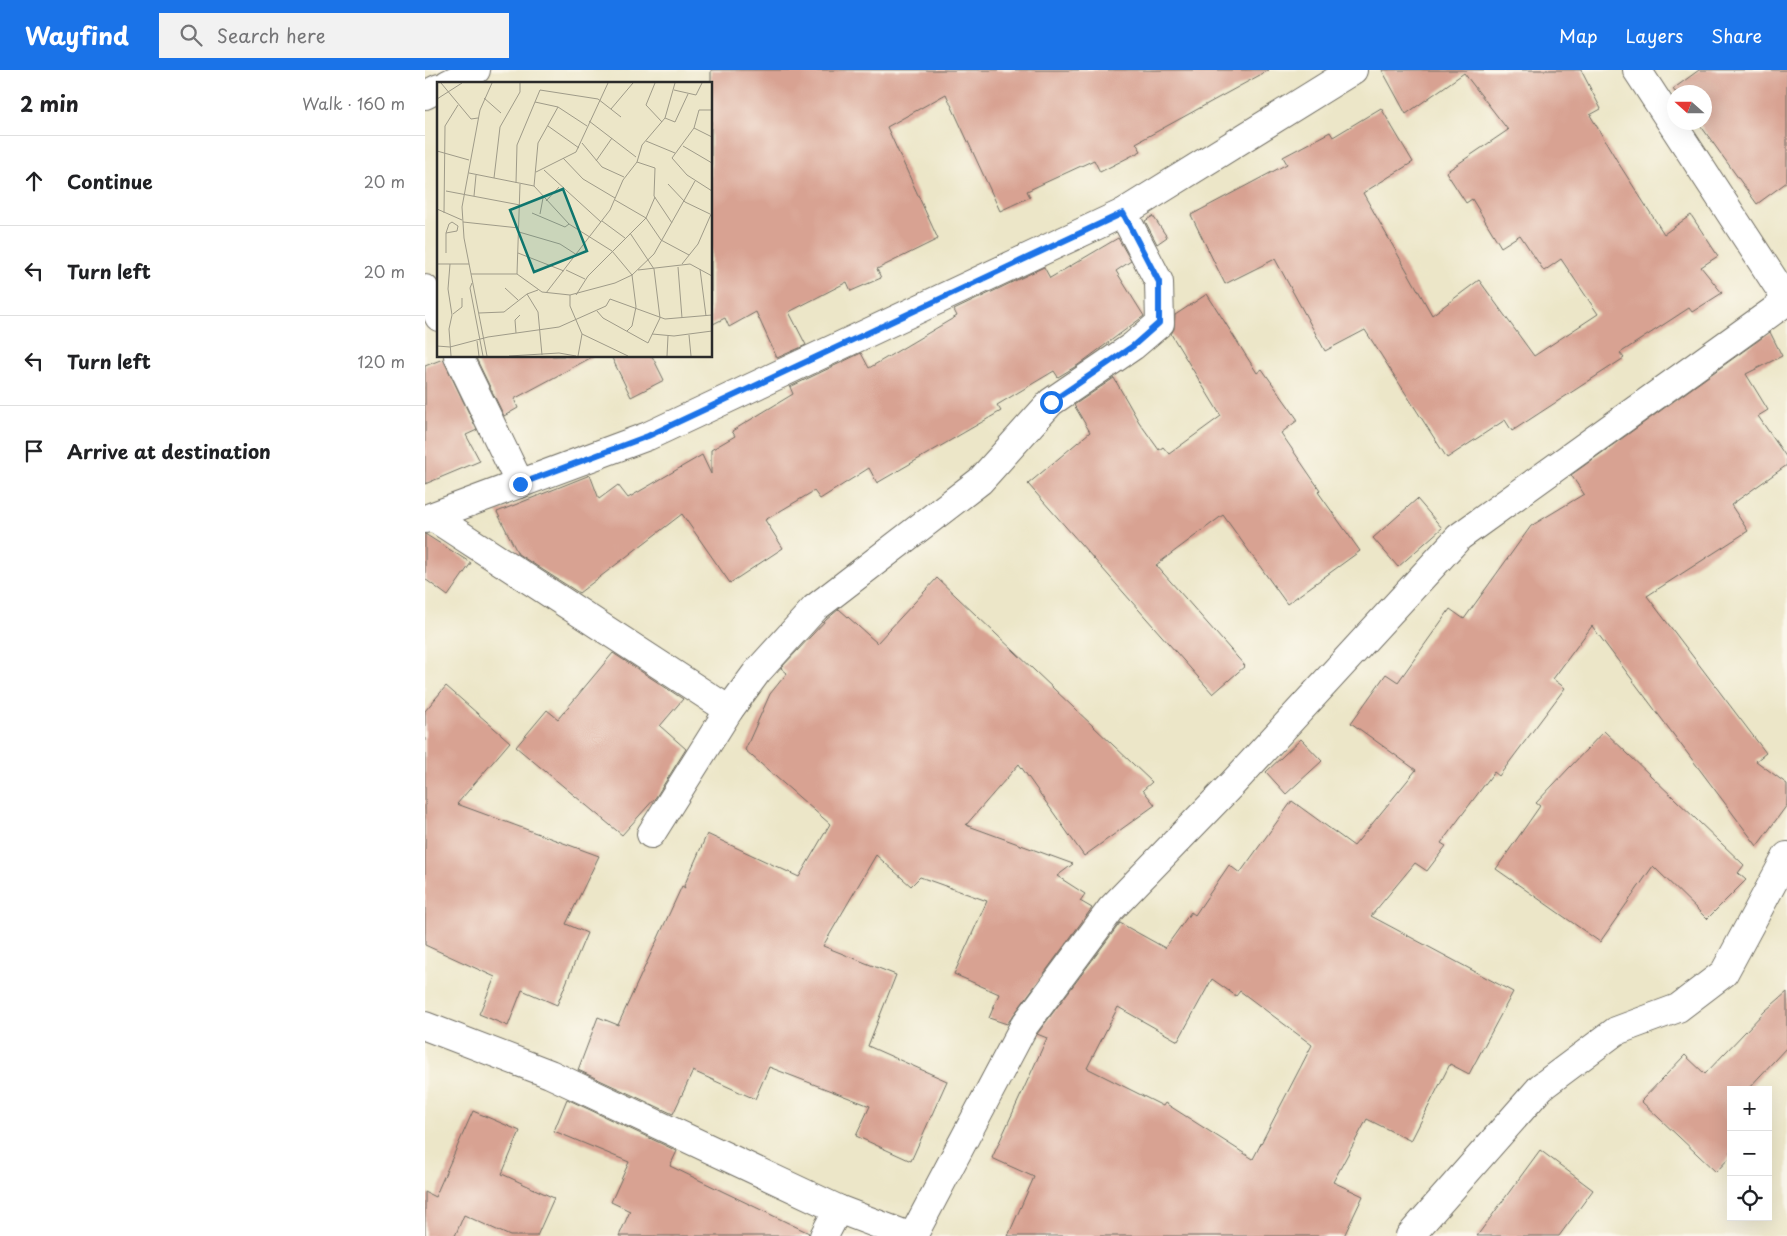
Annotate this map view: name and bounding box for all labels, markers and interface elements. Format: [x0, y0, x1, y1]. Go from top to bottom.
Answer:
search box [159, 13, 509, 58]
text: Wayfind [25, 17, 129, 53]
icon: search [177, 21, 205, 49]
text: Search here [217, 21, 325, 49]
text: Map [1559, 22, 1598, 49]
text: Layers [1626, 22, 1683, 49]
text: Share [1711, 22, 1762, 49]
inset map [437, 82, 713, 358]
north arrow [1667, 85, 1712, 130]
text: 2 min [20, 87, 79, 119]
text: Walk · 160 m [302, 91, 405, 115]
icon: ahead [20, 167, 48, 195]
text: Continue [67, 167, 153, 195]
text: 20 m [364, 169, 405, 193]
icon: left [20, 257, 48, 285]
text: Turn left [67, 257, 151, 285]
text: 20 m [364, 259, 405, 283]
icon: left [20, 347, 48, 375]
text: Turn left [67, 347, 151, 375]
text: 120 m [358, 349, 405, 373]
route start [1040, 391, 1063, 414]
icon: arrive [20, 437, 48, 465]
text: Arrive at destination [67, 437, 271, 465]
route end [509, 473, 532, 496]
map controls [1727, 1086, 1772, 1221]
button: + [1727, 1086, 1772, 1131]
button: − [1727, 1131, 1772, 1176]
button: locate [1727, 1176, 1772, 1221]

